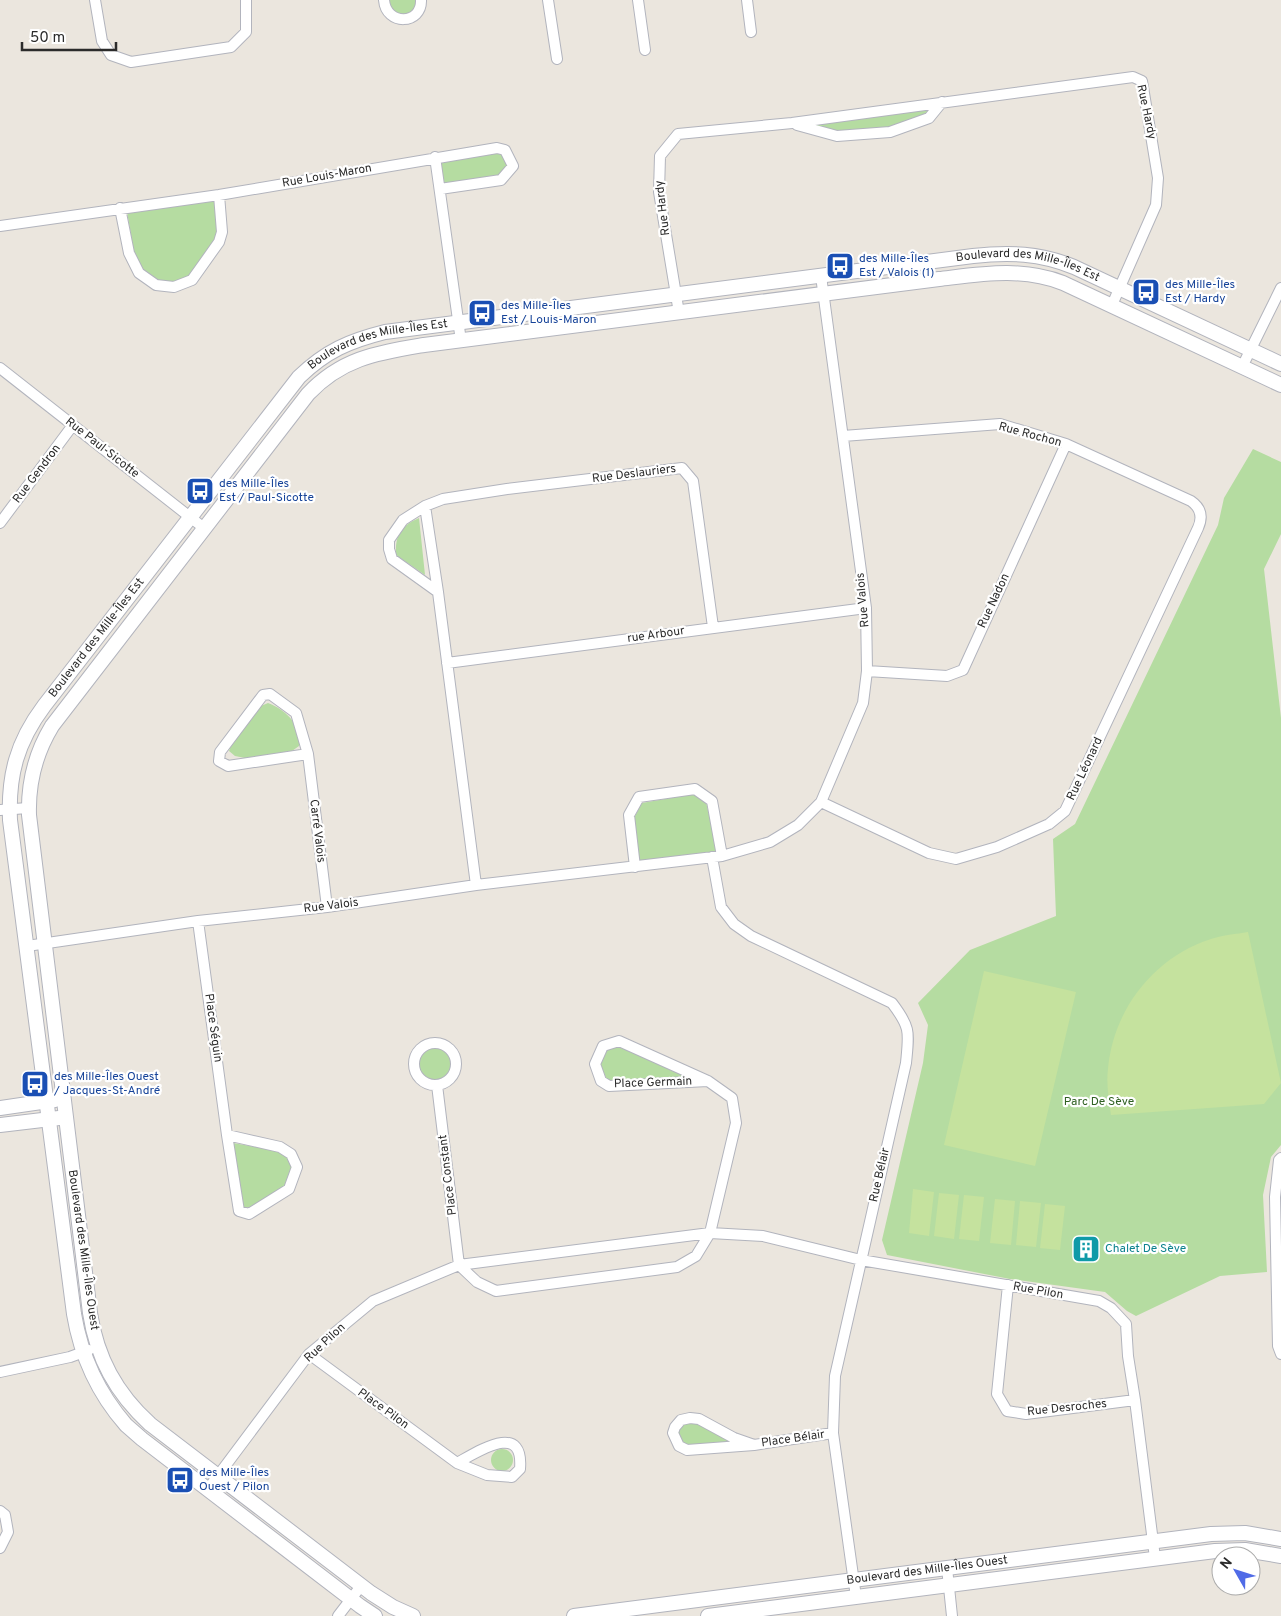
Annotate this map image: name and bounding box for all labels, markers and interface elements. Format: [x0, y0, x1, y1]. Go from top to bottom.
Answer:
scale bar [22, 20, 116, 52]
text: 50 m [30, 29, 65, 48]
street label: Rue Hardy [1132, 83, 1160, 141]
street label: Rue Louis-Maron [281, 160, 373, 192]
street label: Rue Hardy [652, 179, 674, 237]
street label: Boulevard des Mille-Îles Est [955, 246, 1102, 286]
bus stop icon: des Mille-Îles Est / Valois (1) [825, 251, 855, 281]
place label: des Mille-Îles Est / Valois (1) [859, 251, 934, 281]
bus stop icon: des Mille-Îles Est / Hardy [1131, 277, 1161, 307]
place label: des Mille-Îles Est / Hardy [1165, 277, 1235, 307]
bus stop icon: des Mille-Îles Est / Louis-Maron [467, 298, 497, 328]
place label: des Mille-Îles Est / Louis-Maron [501, 298, 597, 328]
street label: Boulevard des Mille-Îles Est [305, 316, 449, 374]
street label: Rue Paul-Sicotte [62, 414, 142, 482]
street label: Rue Rochon [997, 419, 1063, 451]
street label: Rue Gendron [10, 441, 64, 507]
street label: Rue Deslauriers [591, 461, 677, 487]
bus stop icon: des Mille-Îles Est / Paul-Sicotte [185, 476, 215, 506]
place label: des Mille-Îles Est / Paul-Sicotte [219, 476, 314, 506]
street label: Rue Nadon [974, 571, 1014, 631]
street label: Rue Valois [853, 572, 873, 628]
street label: Boulevard des Mille-Îles Est [45, 575, 148, 701]
street label: rue Arbour [626, 623, 686, 647]
street label: Rue Léonard [1063, 735, 1107, 803]
street label: Carré Valois [305, 798, 329, 864]
street label: Rue Valois [303, 895, 359, 917]
street label: Place Séguin [200, 993, 226, 1063]
bus stop icon: des Mille-Îles Ouest / Jacques-St-André [20, 1069, 50, 1099]
place label: des Mille-Îles Ouest / Jacques-St-André [53, 1069, 160, 1099]
street label: Place Germain [614, 1074, 692, 1092]
park label: Parc De Sève [1064, 1094, 1134, 1110]
street label: Place Constant [435, 1134, 461, 1216]
street label: Rue Bélair [866, 1146, 894, 1204]
street label: Boulevard des Mille-Îles Ouest [64, 1169, 102, 1331]
building icon: Chalet De Sève [1071, 1234, 1101, 1264]
place label: Chalet De Sève [1105, 1241, 1186, 1257]
street label: Rue Pilon [1012, 1279, 1064, 1303]
street label: Rue Pilon [301, 1320, 349, 1366]
street label: Place Pilon [354, 1385, 412, 1433]
street label: Rue Desroches [1026, 1396, 1108, 1420]
street label: Place Bélair [760, 1427, 826, 1451]
bus stop icon: des Mille-Îles Ouest / Pilon [165, 1465, 195, 1495]
place label: des Mille-Îles Ouest / Pilon [199, 1465, 270, 1495]
north arrow [1211, 1546, 1261, 1596]
street label: Boulevard des Mille-Îles Ouest [846, 1552, 1009, 1589]
text: N [1217, 1555, 1237, 1573]

